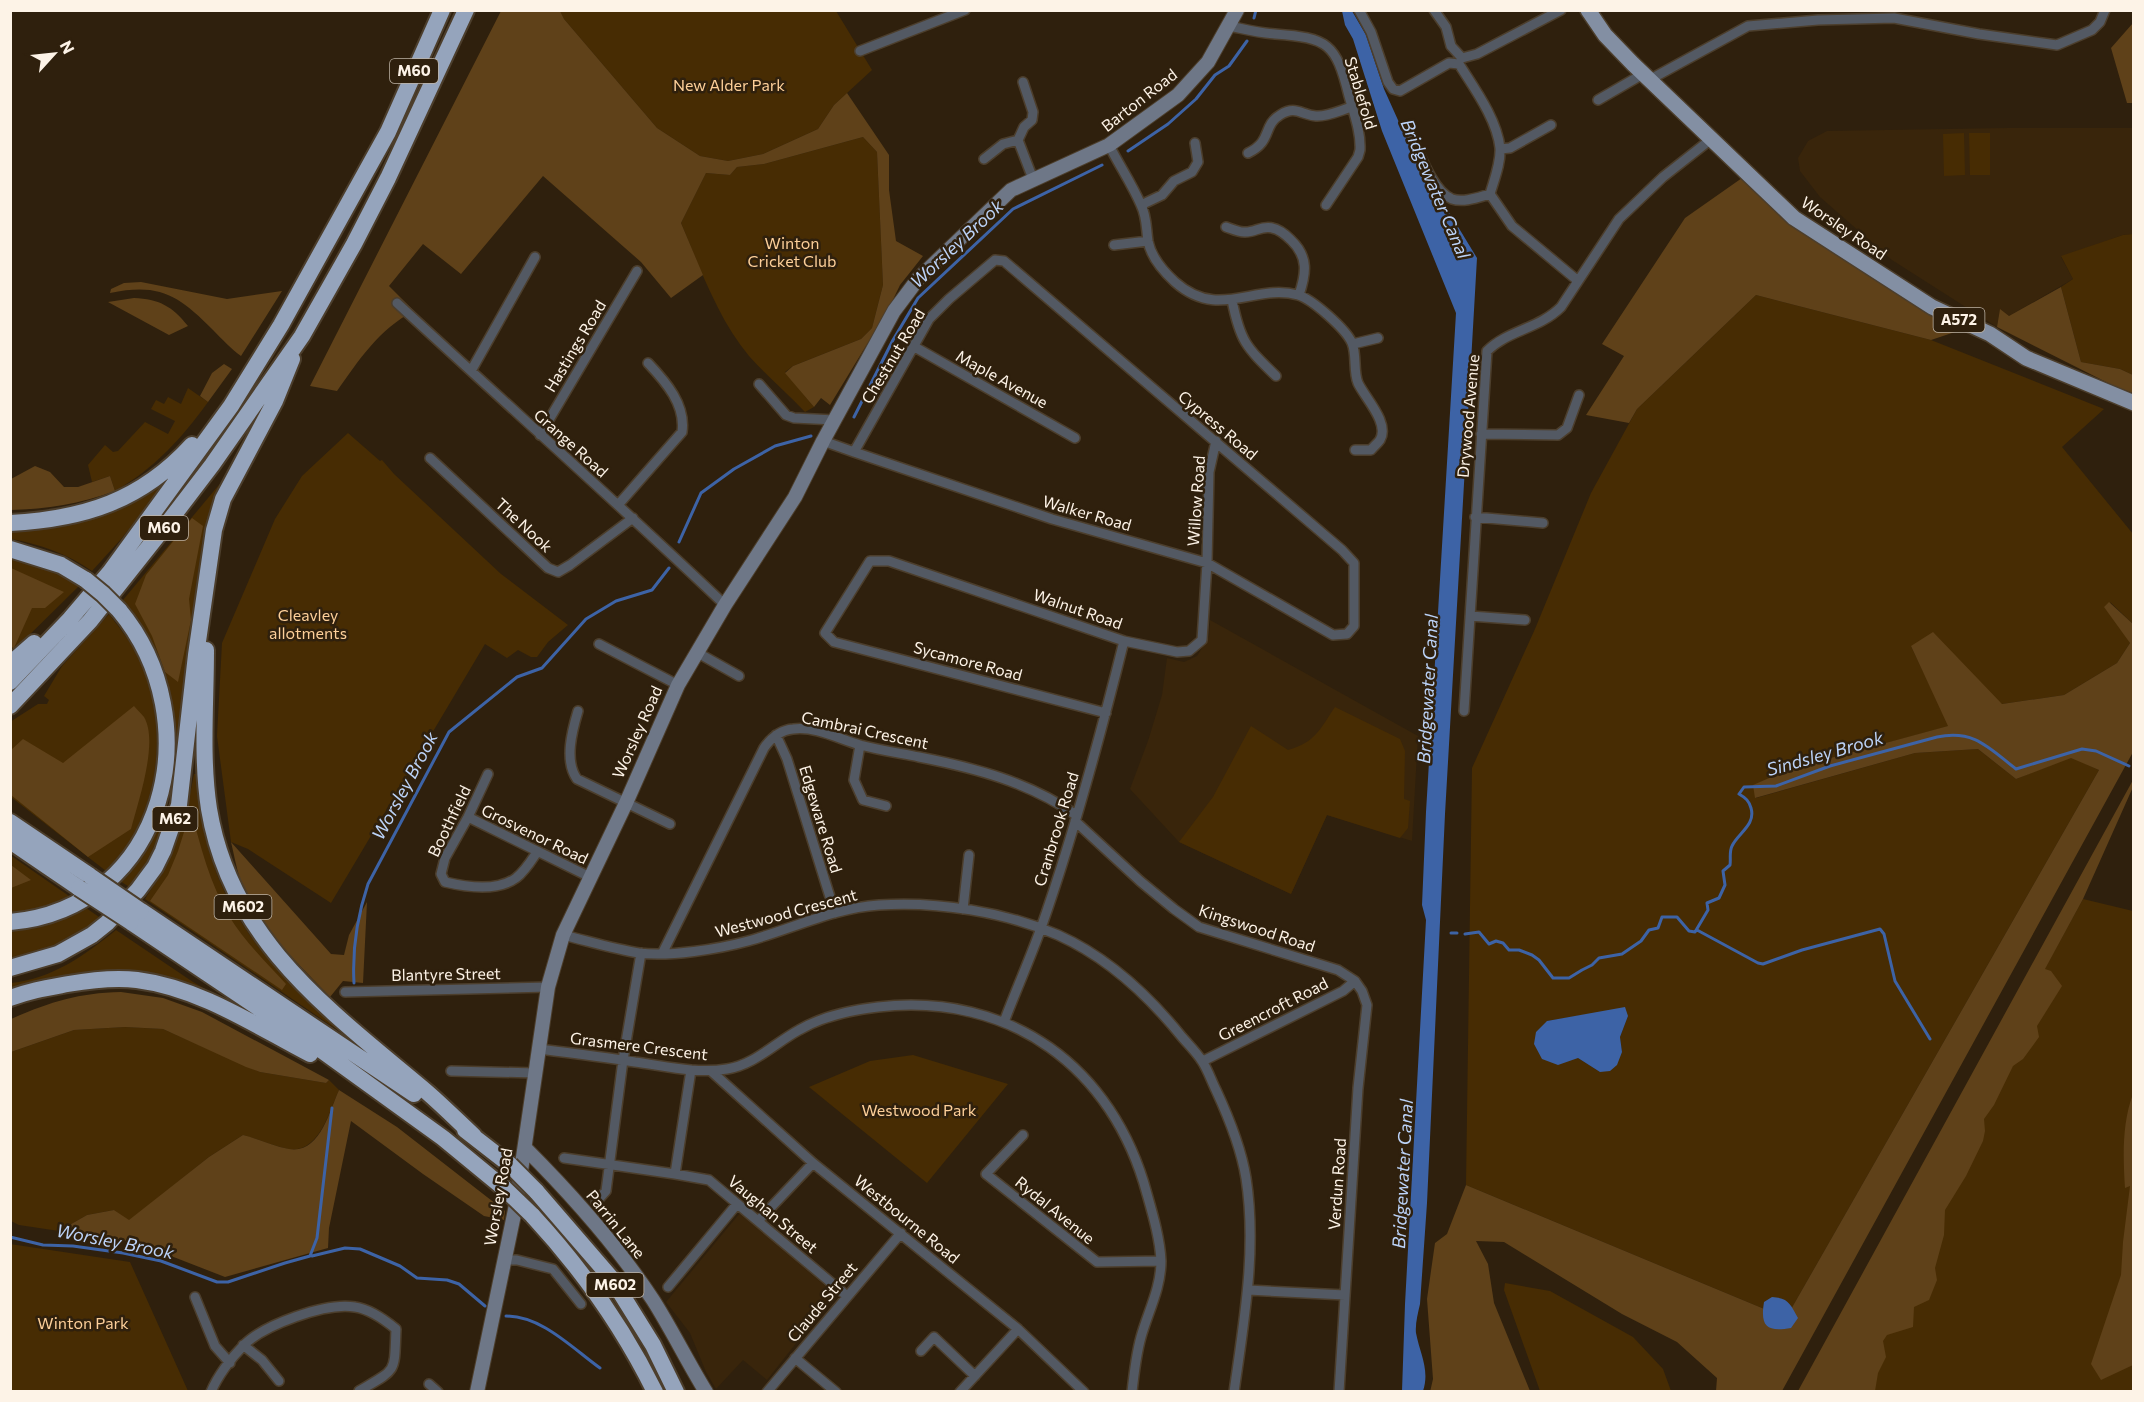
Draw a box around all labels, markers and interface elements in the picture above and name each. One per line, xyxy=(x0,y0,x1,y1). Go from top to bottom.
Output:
north arrow xyxy=(24,24,84,84)
text: N xyxy=(57,37,79,57)
street label: Stablefold xyxy=(1341,54,1381,131)
road number: M60 xyxy=(390,59,438,83)
street label: Barton Road xyxy=(1097,64,1180,135)
park label: New Alder Park xyxy=(673,75,785,94)
water label: Bridgewater Canal xyxy=(1397,115,1475,262)
street label: Worsley Road xyxy=(1798,192,1891,263)
water label: Worsley Brook xyxy=(905,194,1008,292)
park label: Winton Cricket Club xyxy=(747,233,837,270)
street label: Hastings Road xyxy=(540,296,609,395)
street label: Chestnut Road xyxy=(857,305,928,407)
road number: A572 xyxy=(1934,308,1984,332)
street label: Maple Avenue xyxy=(953,346,1051,412)
street label: Drywood Avenue xyxy=(1453,353,1482,478)
street label: Cypress Road xyxy=(1175,386,1262,463)
street label: Grange Road xyxy=(530,404,612,481)
street label: Willow Road xyxy=(1183,455,1208,547)
street label: Walker Road xyxy=(1041,491,1134,534)
street label: The Nook xyxy=(492,494,557,556)
road number: M60 xyxy=(140,516,188,540)
street label: Walnut Road xyxy=(1031,584,1125,633)
park label: Cleavley allotments xyxy=(269,605,347,642)
water label: Bridgewater Canal xyxy=(1412,613,1442,764)
street label: Sycamore Road xyxy=(912,637,1025,684)
street label: Worsley Road xyxy=(608,683,665,781)
street label: Cambrai Crescent xyxy=(800,707,931,752)
water label: Sindsley Brook xyxy=(1764,726,1887,780)
water label: Worsley Brook xyxy=(366,727,442,843)
street label: Edgeware Road xyxy=(796,763,847,875)
street label: Cranbrook Road xyxy=(1029,769,1082,888)
street label: Boothfield xyxy=(423,782,474,860)
street label: Grosvenor Road xyxy=(479,800,592,868)
road number: M62 xyxy=(152,807,198,831)
street label: Westwood Crescent xyxy=(713,884,859,941)
road number: M602 xyxy=(214,895,272,919)
street label: Kingswood Road xyxy=(1197,900,1318,955)
street label: Blantyre Street xyxy=(391,963,501,984)
street label: Greencroft Road xyxy=(1215,973,1331,1044)
street label: Grasmere Crescent xyxy=(569,1028,709,1063)
water label: Bridgewater Canal xyxy=(1387,1098,1417,1249)
park label: Westwood Park xyxy=(862,1100,977,1119)
street label: Verdun Road xyxy=(1324,1137,1349,1231)
street label: Worsley Road xyxy=(480,1146,515,1247)
street label: Westbourne Road xyxy=(851,1170,964,1267)
street label: Vaughan Street xyxy=(725,1171,822,1257)
street label: Rydal Avenue xyxy=(1012,1172,1099,1247)
street label: Parrin Lane xyxy=(583,1186,650,1262)
water label: Worsley Brook xyxy=(54,1219,177,1263)
street label: Claude Street xyxy=(783,1258,861,1345)
road number: M602 xyxy=(586,1273,644,1297)
park label: Winton Park xyxy=(37,1313,129,1332)

